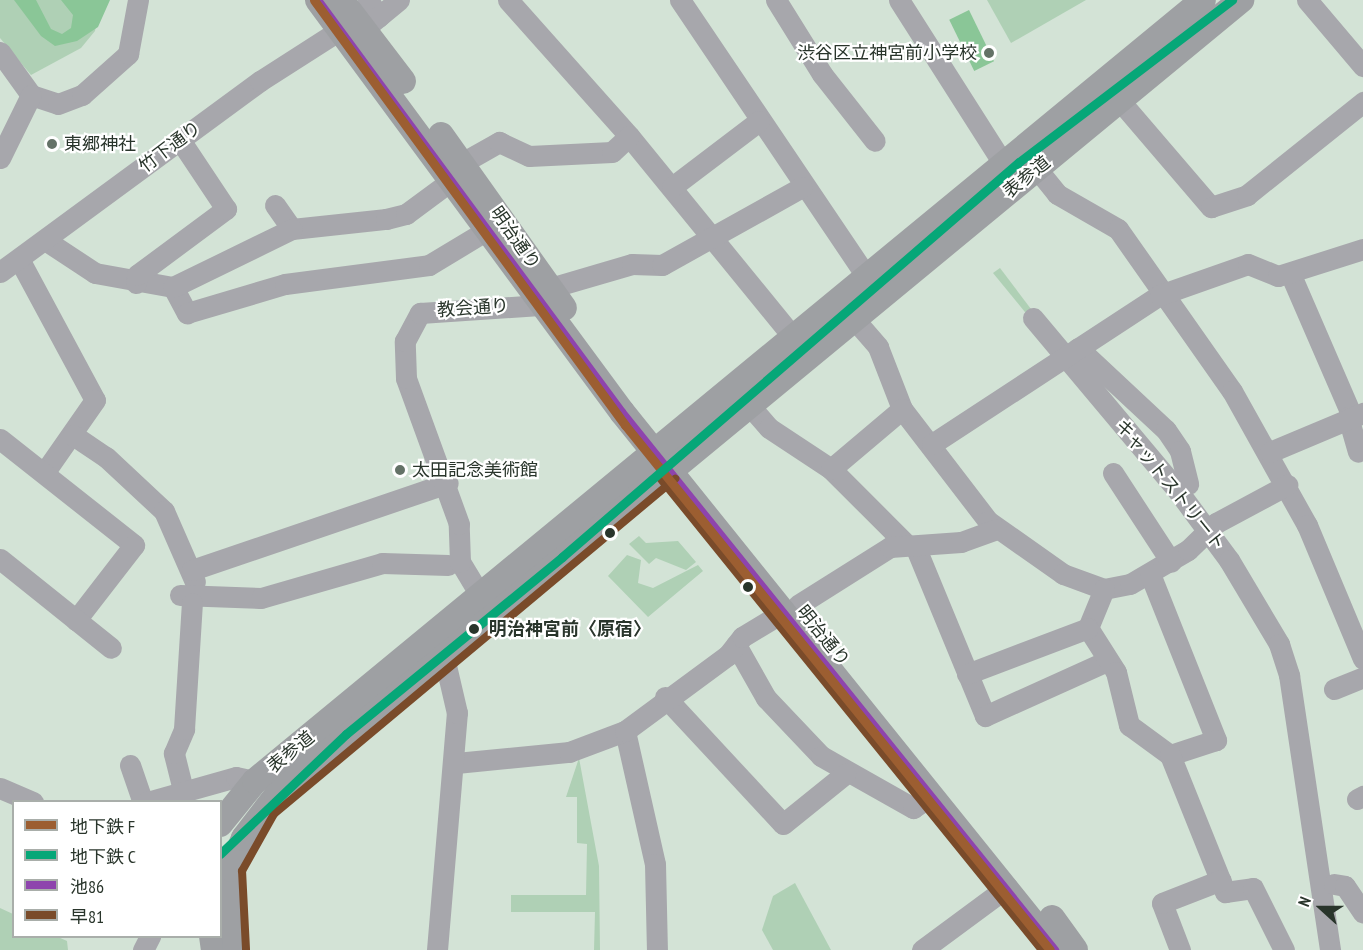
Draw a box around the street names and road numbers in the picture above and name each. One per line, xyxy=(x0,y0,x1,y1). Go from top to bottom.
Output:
street label: 竹下通り xyxy=(135,117,205,177)
street label: 表参道 xyxy=(999,152,1055,202)
street label: 明治通り xyxy=(486,202,544,274)
street label: 教会通り xyxy=(436,295,510,321)
street label: キャットストリート xyxy=(1111,415,1229,555)
street label: 明治通り xyxy=(792,601,854,671)
street label: 表参道 xyxy=(263,727,319,777)

